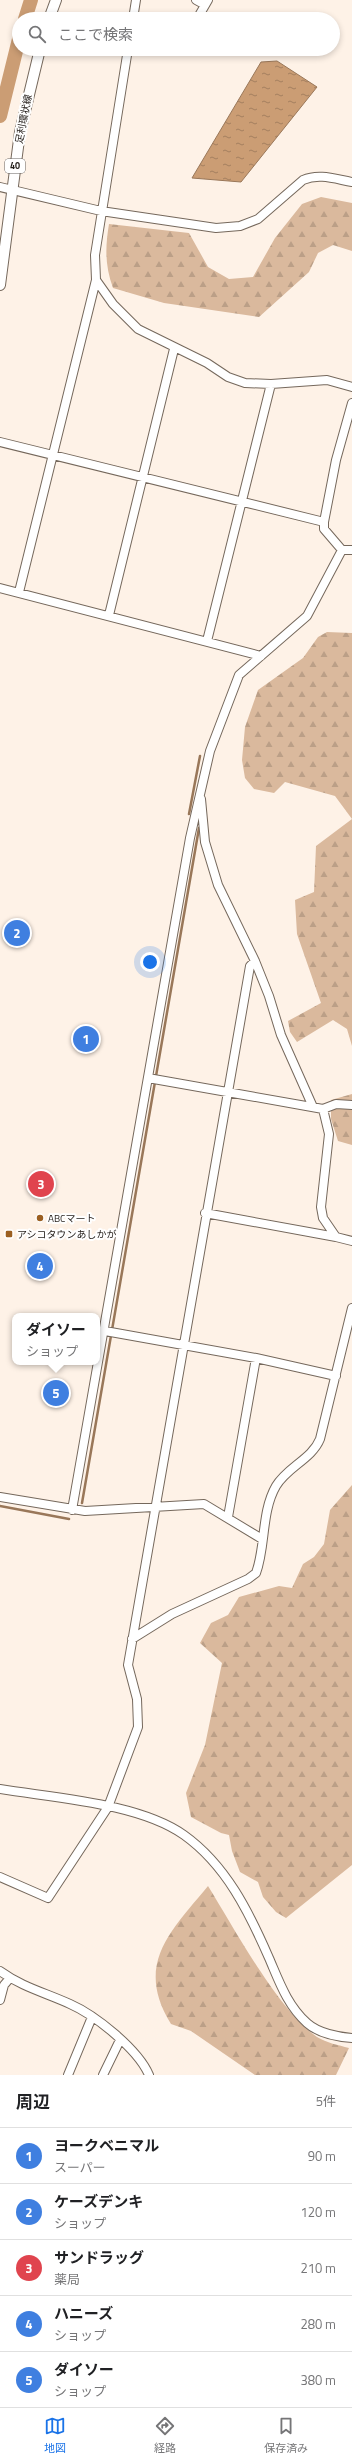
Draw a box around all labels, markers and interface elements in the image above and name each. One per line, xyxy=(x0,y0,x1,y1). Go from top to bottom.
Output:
search box xyxy=(12,12,340,56)
icon: search xyxy=(26,23,48,45)
text: ここで検索 xyxy=(58,23,133,46)
street label: 足利環状線 xyxy=(11,93,36,145)
road number: 40 xyxy=(5,159,25,173)
pin: 2 xyxy=(4,918,30,948)
your location xyxy=(140,952,160,972)
pin: 1 xyxy=(73,1024,99,1054)
pin: 3 xyxy=(28,1169,54,1199)
place label: ABCマート xyxy=(48,1211,96,1226)
marker: ABCマート xyxy=(35,1213,45,1223)
place label: アシコタウンあしかが xyxy=(17,1227,117,1242)
marker: アシコタウンあしかが xyxy=(4,1229,14,1239)
pin: 4 xyxy=(27,1251,53,1281)
popup xyxy=(12,1313,100,1365)
text: ダイソー xyxy=(26,1318,86,1341)
text: ショップ xyxy=(26,1341,78,1361)
pin: 5 xyxy=(43,1378,69,1408)
text: 周辺 xyxy=(16,2089,50,2115)
text: 5件 xyxy=(316,2091,336,2111)
text: ヨークベニマル xyxy=(54,2134,159,2157)
text: 1 xyxy=(25,2146,33,2166)
text: 90 m xyxy=(308,2146,336,2166)
text: スーパー xyxy=(54,2157,106,2177)
text: ケーズデンキ xyxy=(54,2190,143,2213)
text: 2 xyxy=(25,2202,33,2222)
text: 120 m xyxy=(300,2202,336,2222)
text: ショップ xyxy=(54,2213,106,2233)
text: サンドラッグ xyxy=(54,2246,144,2269)
text: 3 xyxy=(25,2258,33,2278)
text: 210 m xyxy=(300,2258,336,2278)
text: 薬局 xyxy=(54,2269,80,2289)
text: ハニーズ xyxy=(54,2302,113,2325)
text: 4 xyxy=(25,2314,33,2334)
text: 280 m xyxy=(300,2314,336,2334)
text: ショップ xyxy=(54,2325,106,2345)
text: ダイソー xyxy=(54,2358,114,2381)
text: 5 xyxy=(25,2370,33,2390)
text: 380 m xyxy=(300,2370,336,2390)
text: ショップ xyxy=(54,2381,106,2401)
tab: 地図 xyxy=(44,2415,66,2456)
tab: 経路 xyxy=(154,2415,176,2456)
tab: 保存済み xyxy=(264,2415,308,2456)

